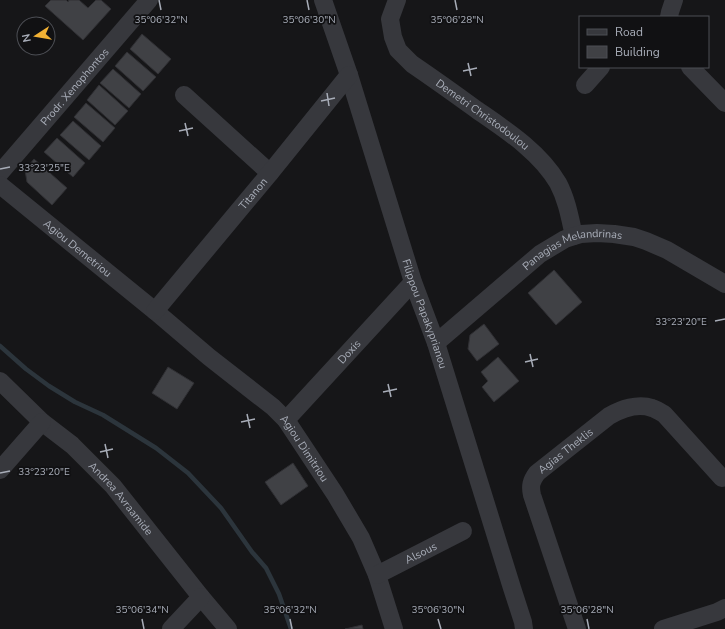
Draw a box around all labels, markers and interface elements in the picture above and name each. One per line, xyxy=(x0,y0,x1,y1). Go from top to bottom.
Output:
text: 35°06'32"N xyxy=(134,13,188,27)
text: 35°06'30"N xyxy=(282,13,336,27)
text: 35°06'28"N xyxy=(430,13,484,27)
north arrow xyxy=(16,16,56,56)
legend xyxy=(579,16,709,68)
text: Road xyxy=(615,24,643,40)
text: N xyxy=(19,32,35,44)
text: Building xyxy=(615,44,660,60)
street label: Prodr. Xenophontos xyxy=(37,45,112,129)
street label: Demetri Christodoulou xyxy=(433,75,533,153)
text: 33°23'25"E xyxy=(18,161,70,175)
street label: Titanon xyxy=(235,174,271,213)
street label: Agiou Demetriou xyxy=(40,216,115,280)
street label: Panagias Melandrinas xyxy=(519,225,623,273)
street label: Filippou Papakyprianou xyxy=(399,257,451,371)
text: 33°23'20"E xyxy=(655,315,707,329)
street label: Doxis xyxy=(334,336,364,367)
street label: Agiou Dimitriou xyxy=(277,411,332,485)
street label: Agias Theklis xyxy=(535,424,596,477)
street label: Andrea Avraamide xyxy=(85,458,157,538)
text: 33°23'20"E xyxy=(18,465,70,479)
street label: Alsous xyxy=(402,538,439,567)
text: 35°06'34"N xyxy=(115,603,169,617)
text: 35°06'32"N xyxy=(263,603,317,617)
text: 35°06'30"N xyxy=(411,603,465,617)
text: 35°06'28"N xyxy=(560,603,614,617)

